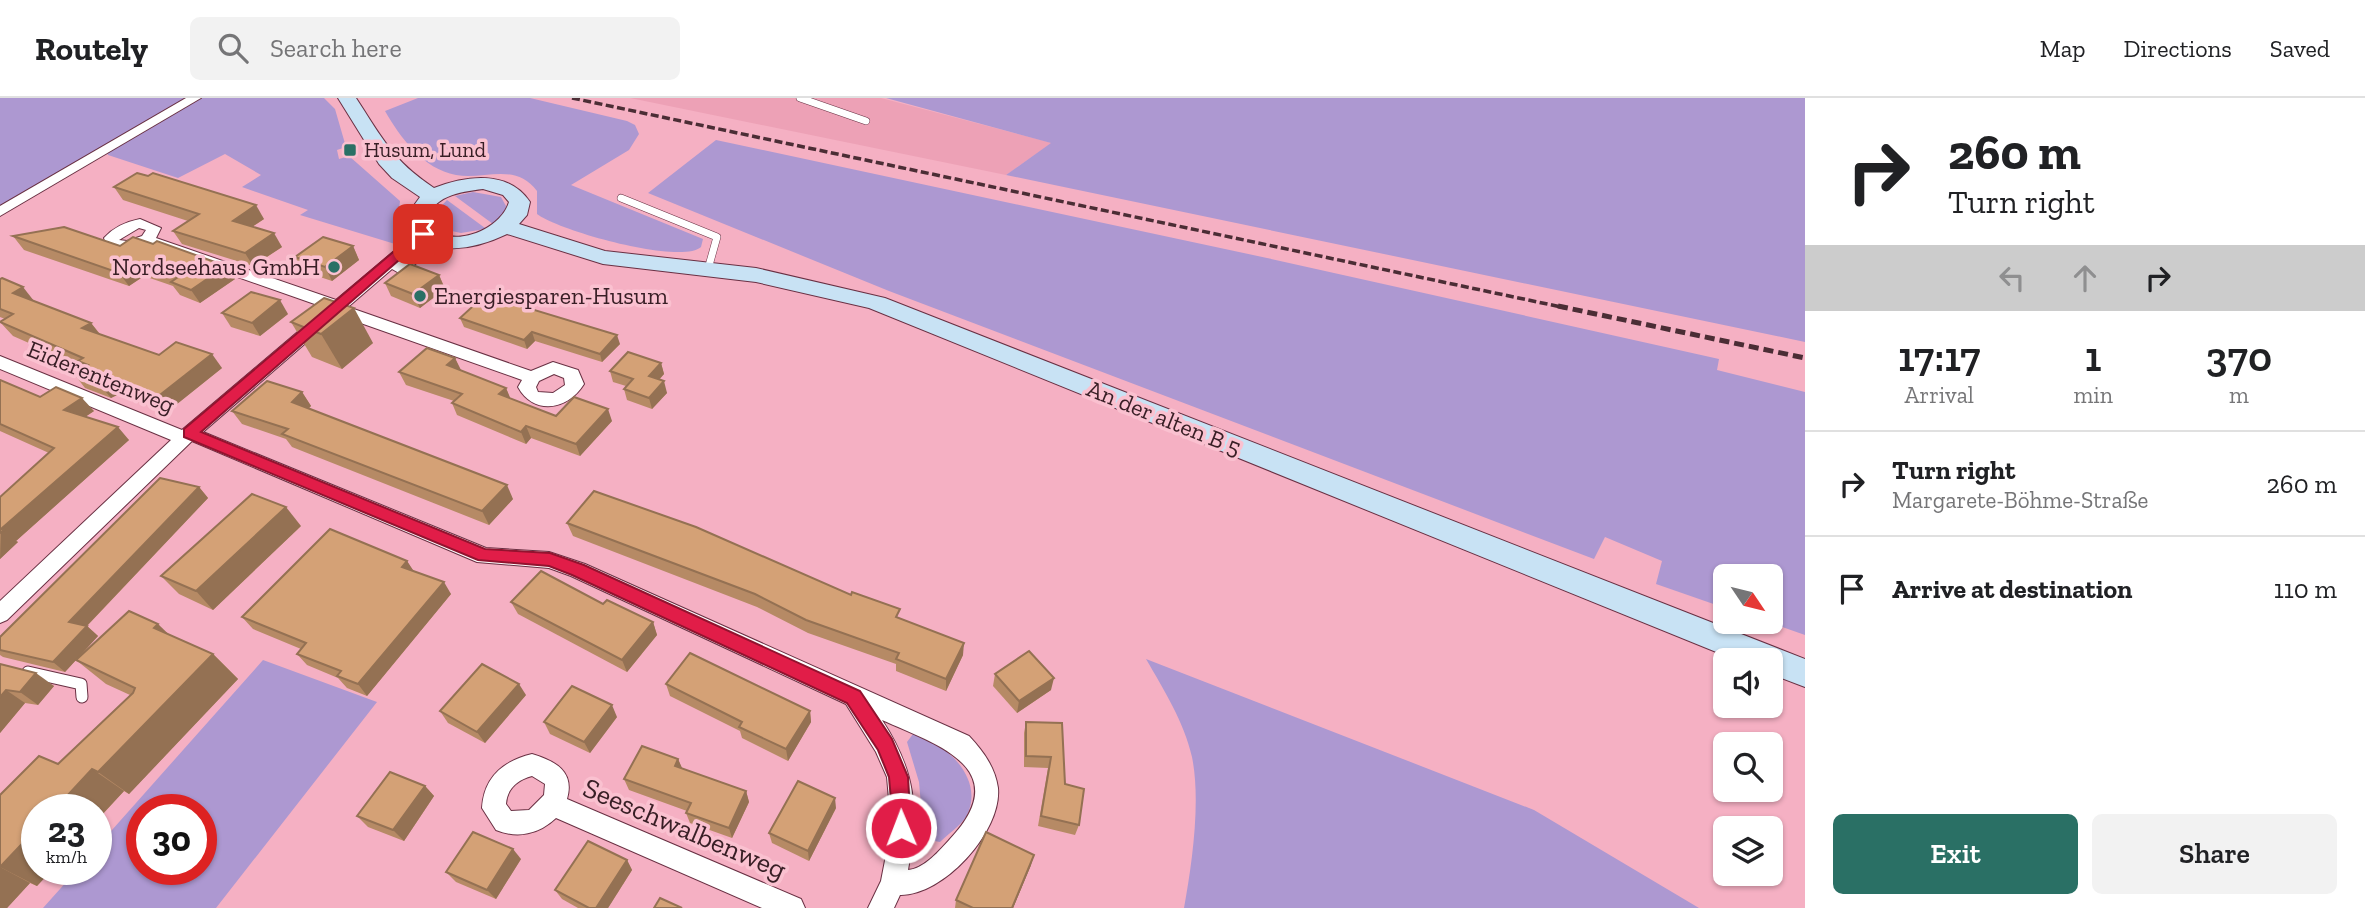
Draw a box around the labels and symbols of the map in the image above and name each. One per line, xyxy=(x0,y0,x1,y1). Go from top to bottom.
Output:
place label: Husum, Lund xyxy=(364,137,486,162)
marker: Husum, Lund xyxy=(342,142,358,158)
pin xyxy=(393,204,453,264)
place label: Nordseehaus GmbH xyxy=(112,252,320,281)
marker: Nordseehaus GmbH xyxy=(326,259,342,275)
place label: Energiesparen-Husum xyxy=(434,281,668,310)
marker: Energiesparen-Husum xyxy=(412,288,428,304)
street label: Eiderentenweg xyxy=(23,334,179,419)
street label: An der alten B 5 xyxy=(1083,373,1246,462)
north arrow xyxy=(1713,564,1783,634)
street label: Seeschwalbenweg xyxy=(578,771,791,886)
position arrow xyxy=(864,791,938,865)
speed limit sign: 30 xyxy=(126,794,217,885)

